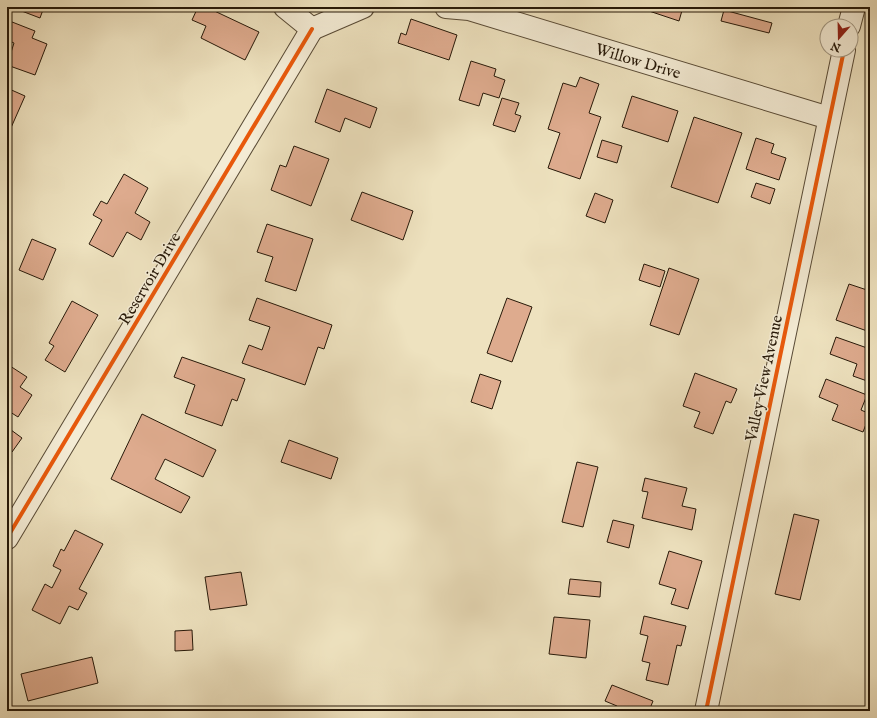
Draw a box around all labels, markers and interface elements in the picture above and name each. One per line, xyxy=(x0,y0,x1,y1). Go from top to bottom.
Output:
north arrow xyxy=(819,18,859,58)
text: N xyxy=(829,38,844,55)
street label: Willow Drive xyxy=(593,40,683,85)
street label: Reservoir Drive xyxy=(115,229,186,329)
street label: Valley View Avenue xyxy=(742,313,788,444)

